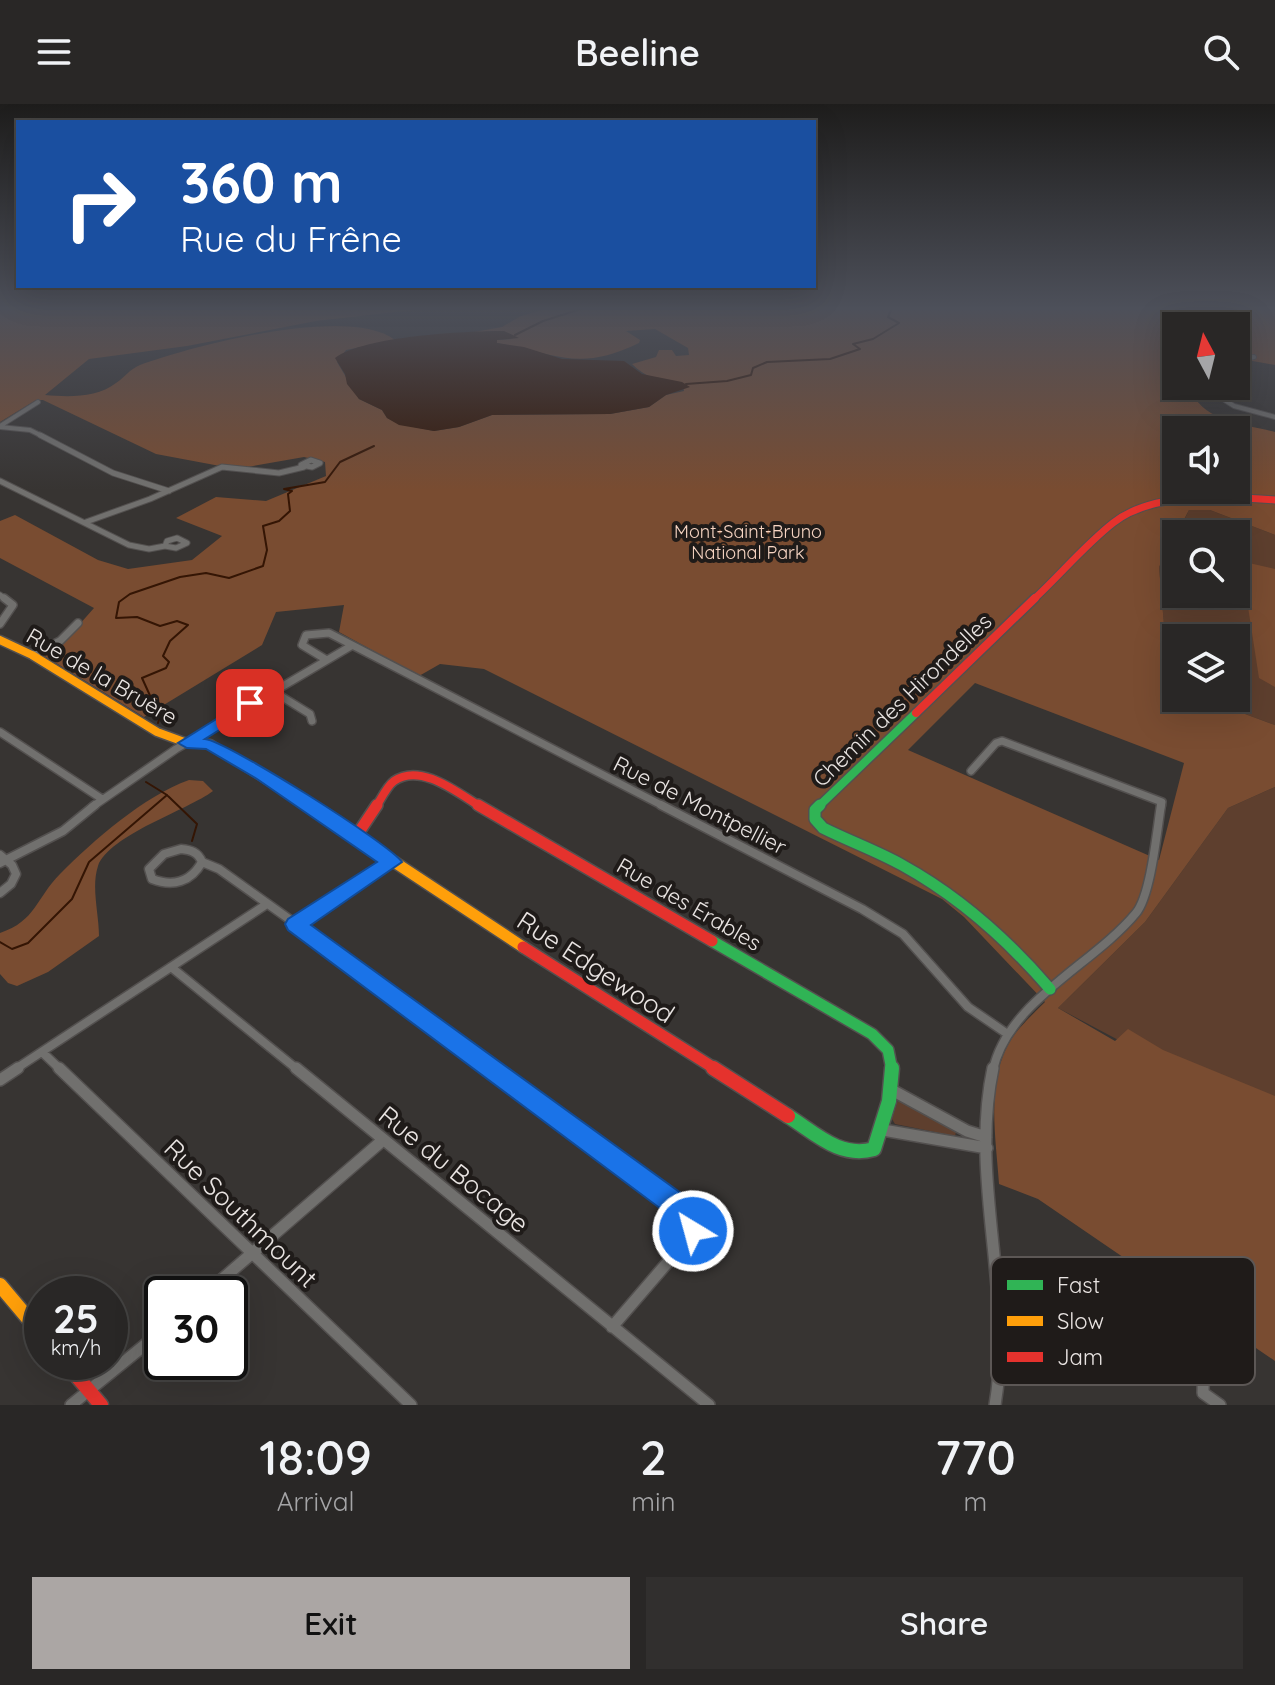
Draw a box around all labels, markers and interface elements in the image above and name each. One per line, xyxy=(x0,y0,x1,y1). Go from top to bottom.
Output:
icon: menu xyxy=(32,30,76,74)
text: Beeline xyxy=(575,30,700,75)
icon: search xyxy=(1199,30,1243,74)
text: 360 m xyxy=(180,147,343,217)
icon: right xyxy=(48,152,152,256)
text: Rue du Frêne xyxy=(180,216,402,261)
north arrow xyxy=(1162,312,1250,400)
map controls xyxy=(1162,312,1250,712)
button: sound xyxy=(1162,416,1250,504)
park label: Mont-Saint-Bruno National Park xyxy=(674,520,822,564)
button: search xyxy=(1162,520,1250,608)
street label: Chemin des Hirondelles xyxy=(807,607,997,793)
street label: Rue de la Bruère xyxy=(21,621,183,731)
button: layers xyxy=(1162,624,1250,712)
pin xyxy=(216,669,284,737)
icon: arrive xyxy=(228,681,272,725)
street label: Rue de Montpellier xyxy=(609,749,792,861)
street label: Rue des Érables xyxy=(612,851,766,957)
street label: Rue Edgewood xyxy=(511,904,681,1030)
street label: Rue du Bocage xyxy=(372,1098,536,1240)
street label: Rue Southmount xyxy=(157,1131,325,1295)
position arrow xyxy=(651,1189,735,1273)
legend xyxy=(991,1257,1255,1385)
text: Fast xyxy=(1057,1271,1100,1299)
speed limit sign: 30 xyxy=(144,1276,248,1380)
text: 25 xyxy=(53,1293,99,1343)
text: Slow xyxy=(1057,1307,1104,1335)
text: km/h xyxy=(51,1335,101,1360)
text: Jam xyxy=(1057,1343,1103,1371)
text: 18:09 xyxy=(259,1427,372,1487)
text: 2 xyxy=(640,1427,667,1487)
text: 770 xyxy=(935,1427,1016,1487)
text: Arrival xyxy=(277,1485,355,1518)
text: min xyxy=(631,1485,676,1518)
text: m xyxy=(963,1485,987,1518)
button: Exit xyxy=(32,1577,630,1669)
button: Share xyxy=(646,1577,1243,1669)

